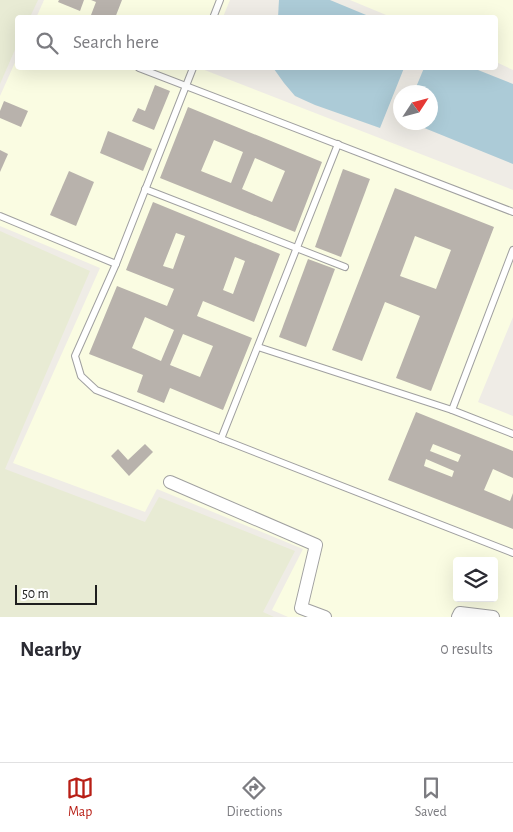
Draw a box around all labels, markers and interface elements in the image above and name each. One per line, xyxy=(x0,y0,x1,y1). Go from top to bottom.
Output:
search box xyxy=(15,15,498,70)
icon: search xyxy=(33,29,61,57)
text: Search here xyxy=(73,33,159,52)
north arrow xyxy=(393,85,438,130)
map controls xyxy=(453,557,498,602)
button: layers xyxy=(453,557,498,602)
scale bar xyxy=(15,582,98,605)
text: 50 m xyxy=(22,587,49,601)
text: Nearby xyxy=(20,639,81,660)
text: 0 results xyxy=(440,641,493,657)
tab: Map xyxy=(66,774,94,821)
tab: Directions xyxy=(227,774,282,821)
tab: Saved xyxy=(415,774,447,821)

